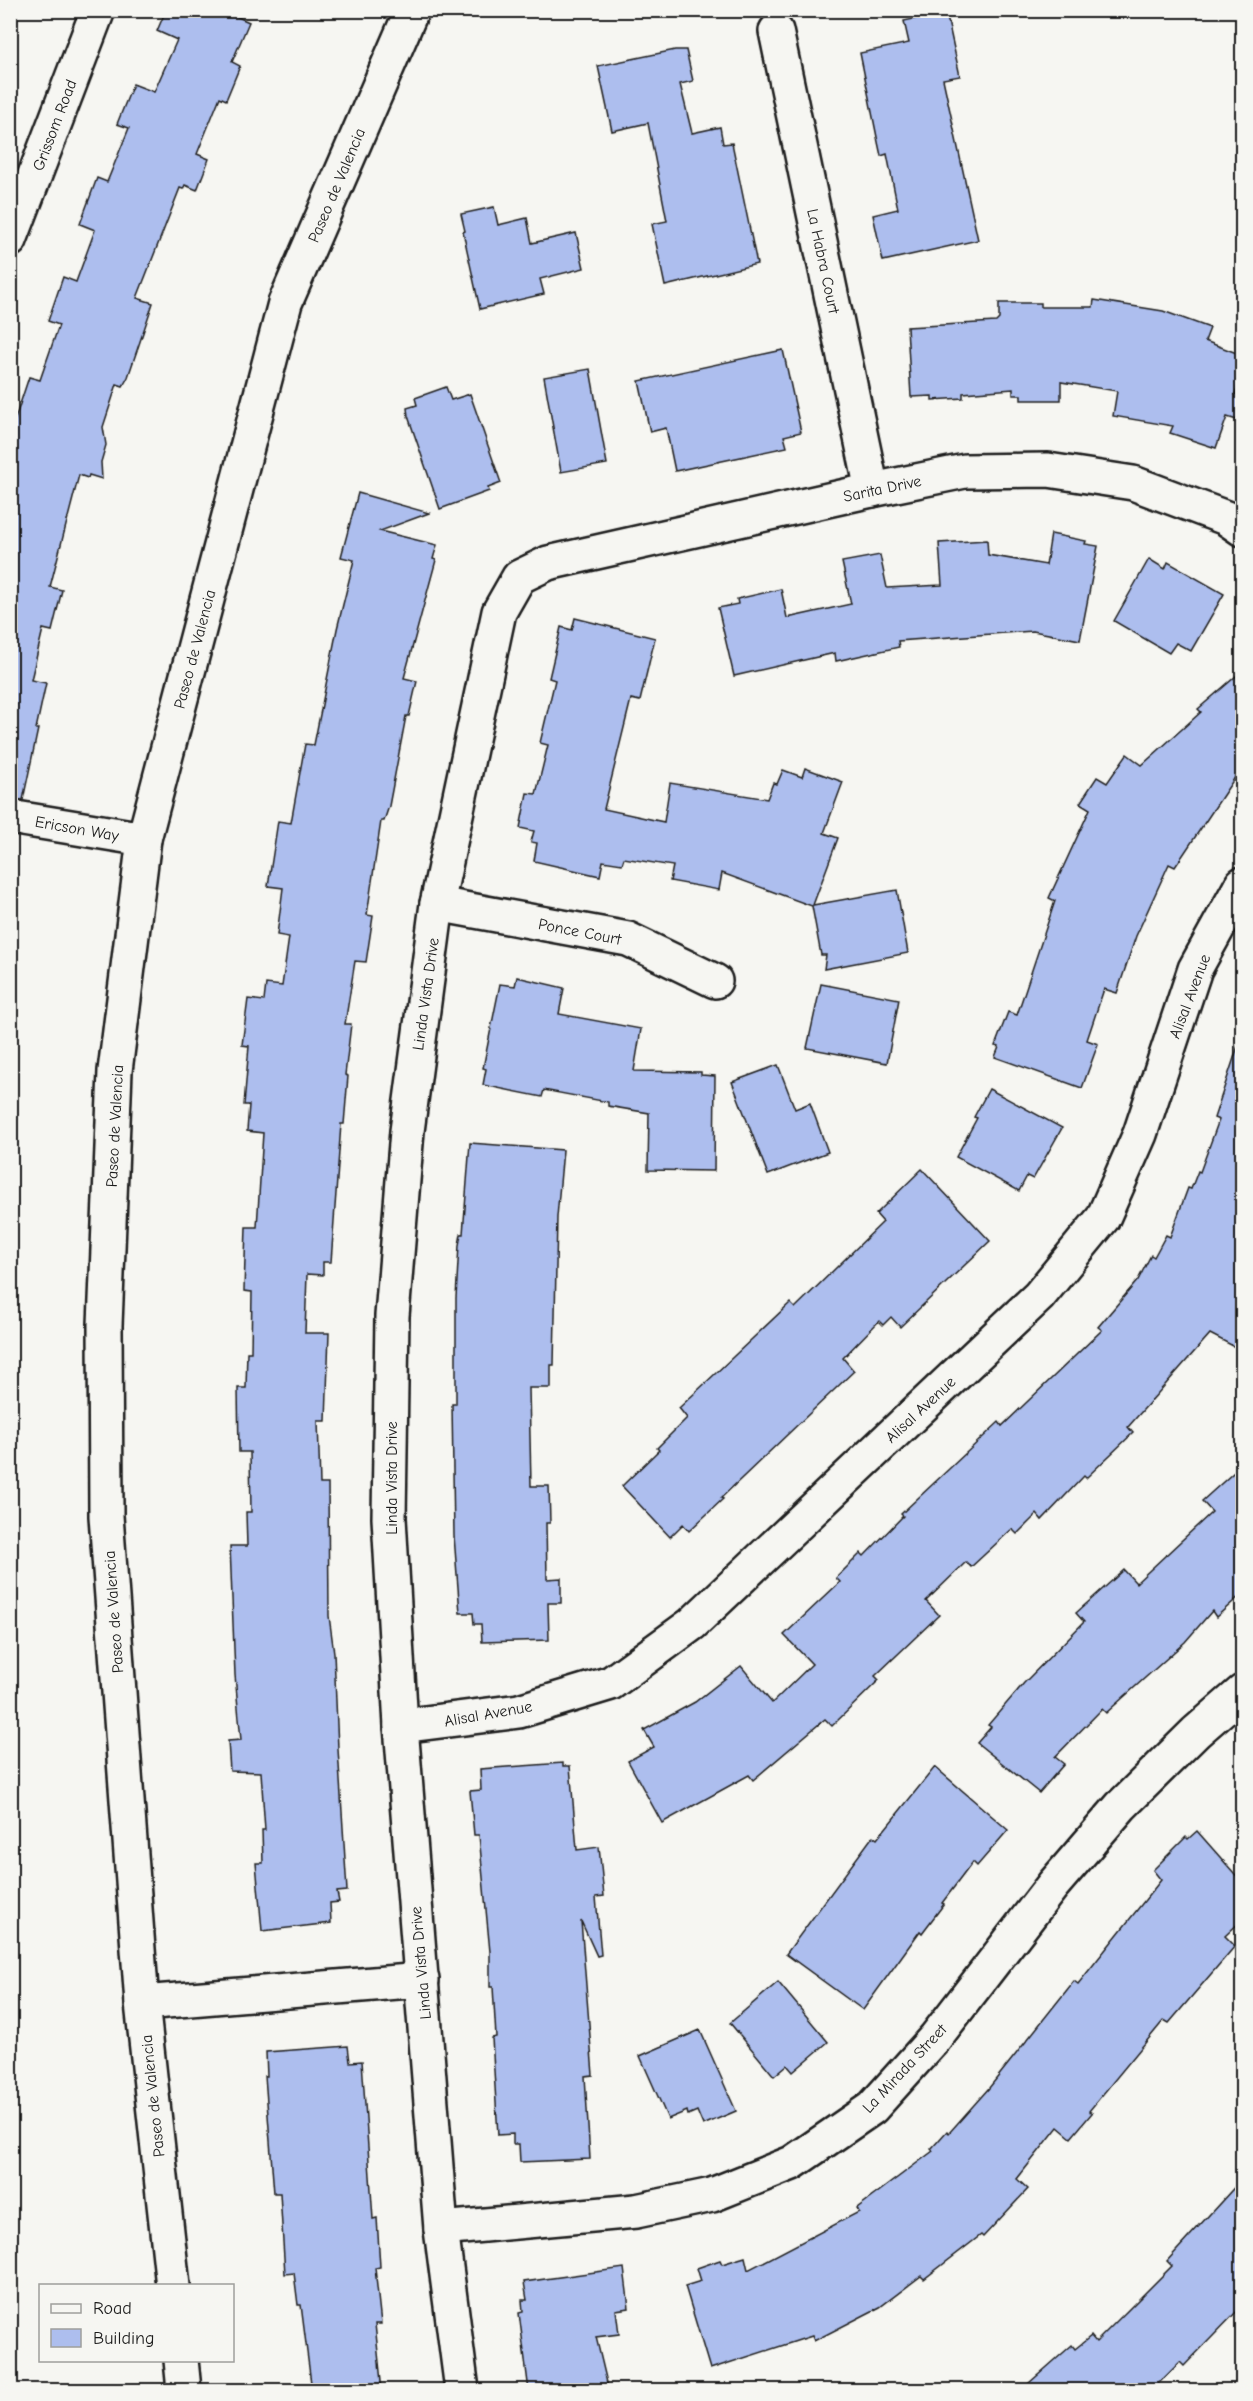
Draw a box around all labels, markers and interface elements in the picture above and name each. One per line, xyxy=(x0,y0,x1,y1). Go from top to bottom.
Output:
street label: Grissom Road xyxy=(29,77,81,174)
street label: Paseo de Valencia xyxy=(305,125,369,245)
street label: La Habra Court xyxy=(803,207,843,316)
street label: Sarita Drive xyxy=(842,472,923,506)
street label: Paseo de Valencia xyxy=(170,588,220,711)
street label: Ericson Way xyxy=(34,813,121,845)
street label: Ponce Court xyxy=(537,915,623,949)
street label: Linda Vista Drive xyxy=(409,937,443,1052)
street label: Alisal Avenue xyxy=(1166,952,1214,1041)
street label: Paseo de Valencia xyxy=(103,1064,127,1188)
street label: Alisal Avenue xyxy=(882,1373,959,1447)
street label: Linda Vista Drive xyxy=(383,1421,401,1535)
street label: Paseo de Valencia xyxy=(101,1550,127,1674)
street label: Alisal Avenue xyxy=(443,1697,533,1731)
street label: Linda Vista Drive xyxy=(407,1906,435,2020)
street label: La Mirada Street xyxy=(859,2020,951,2117)
street label: Paseo de Valencia xyxy=(138,2034,168,2158)
legend xyxy=(39,2284,234,2362)
text: Road xyxy=(93,2298,132,2319)
text: Building xyxy=(93,2328,155,2349)

